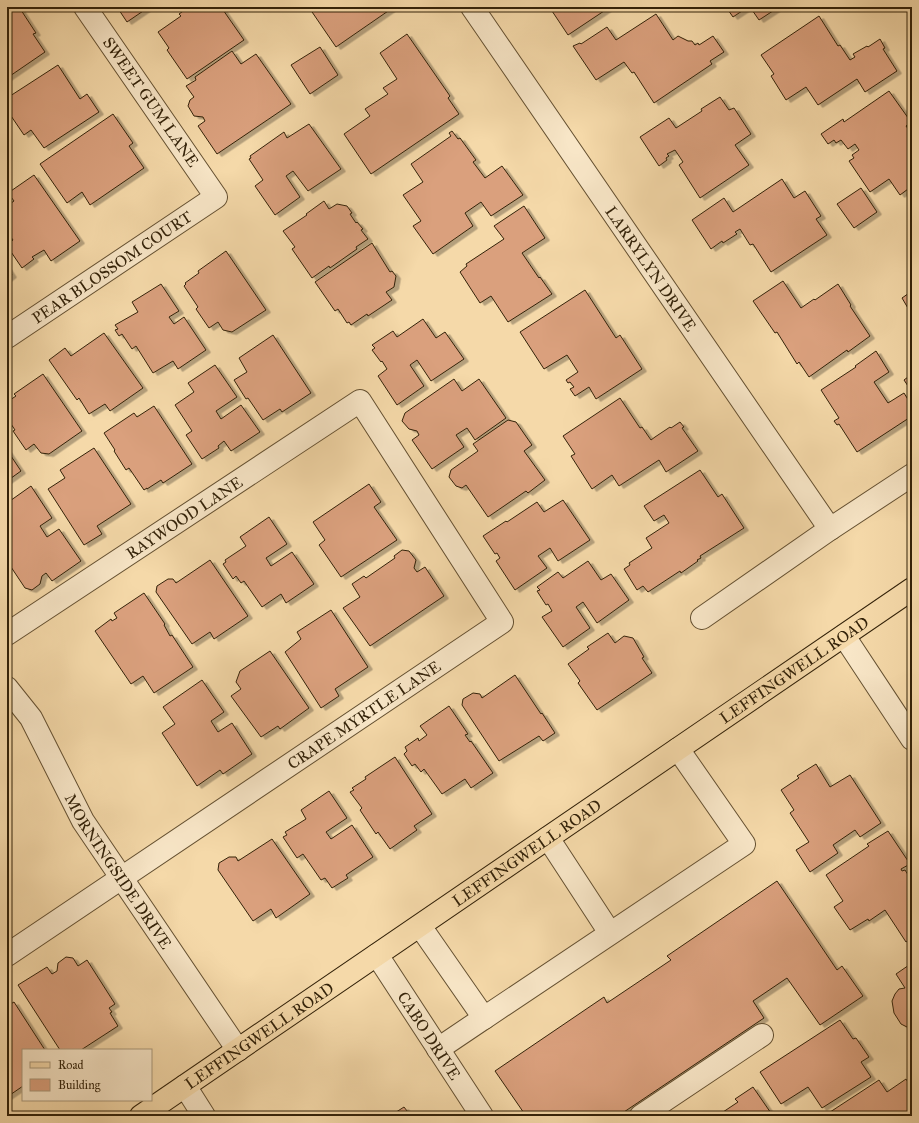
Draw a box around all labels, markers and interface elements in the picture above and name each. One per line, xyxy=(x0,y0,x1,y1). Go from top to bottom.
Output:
street label: SWEET GUM LANE xyxy=(99,33,203,171)
street label: LARRYLYN DRIVE xyxy=(602,202,701,335)
street label: PEAR BLOSSOM COURT xyxy=(28,206,195,327)
street label: RAYWOOD LANE xyxy=(122,472,246,562)
street label: LEFFINGWELL ROAD xyxy=(716,612,872,727)
street label: CRAPE MYRTLE LANE xyxy=(284,657,444,773)
street label: MORNINGSIDE DRIVE xyxy=(61,790,176,952)
street label: LEFFINGWELL ROAD xyxy=(448,795,605,910)
street label: LEFFINGWELL ROAD xyxy=(181,978,337,1093)
street label: CABO DRIVE xyxy=(394,988,465,1083)
legend xyxy=(22,1049,152,1101)
text: Road xyxy=(58,1058,84,1072)
text: Building xyxy=(58,1078,101,1093)

